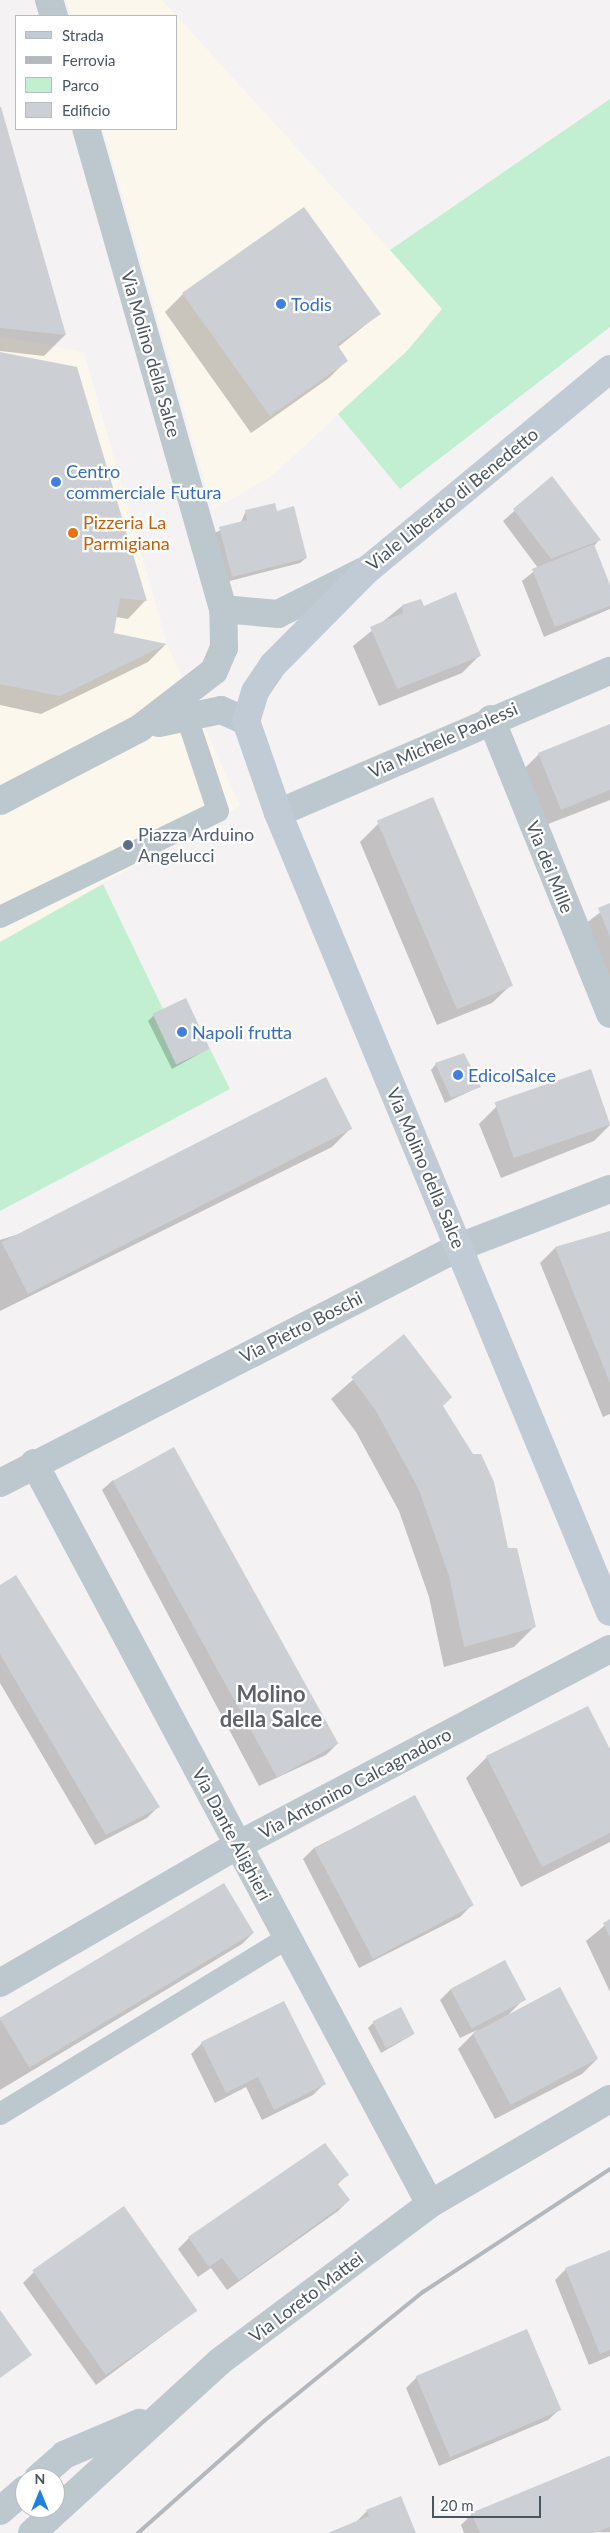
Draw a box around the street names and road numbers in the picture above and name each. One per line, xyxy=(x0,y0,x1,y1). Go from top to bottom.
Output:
street label: Via Molino della Salce xyxy=(117,268,185,440)
street label: Viale Liberato di Benedetto xyxy=(362,423,542,575)
street label: Via Michele Paolessi xyxy=(365,697,521,783)
street label: Via dei Mille xyxy=(522,818,578,916)
street label: Via Molino della Salce xyxy=(382,1084,470,1252)
street label: Via Pietro Boschi xyxy=(236,1287,366,1367)
street label: Via Antonino Calcagnadoro xyxy=(255,1723,455,1843)
street label: Via Dante Alighieri xyxy=(188,1764,276,1904)
street label: Via Loreto Mattei xyxy=(245,2247,367,2347)

